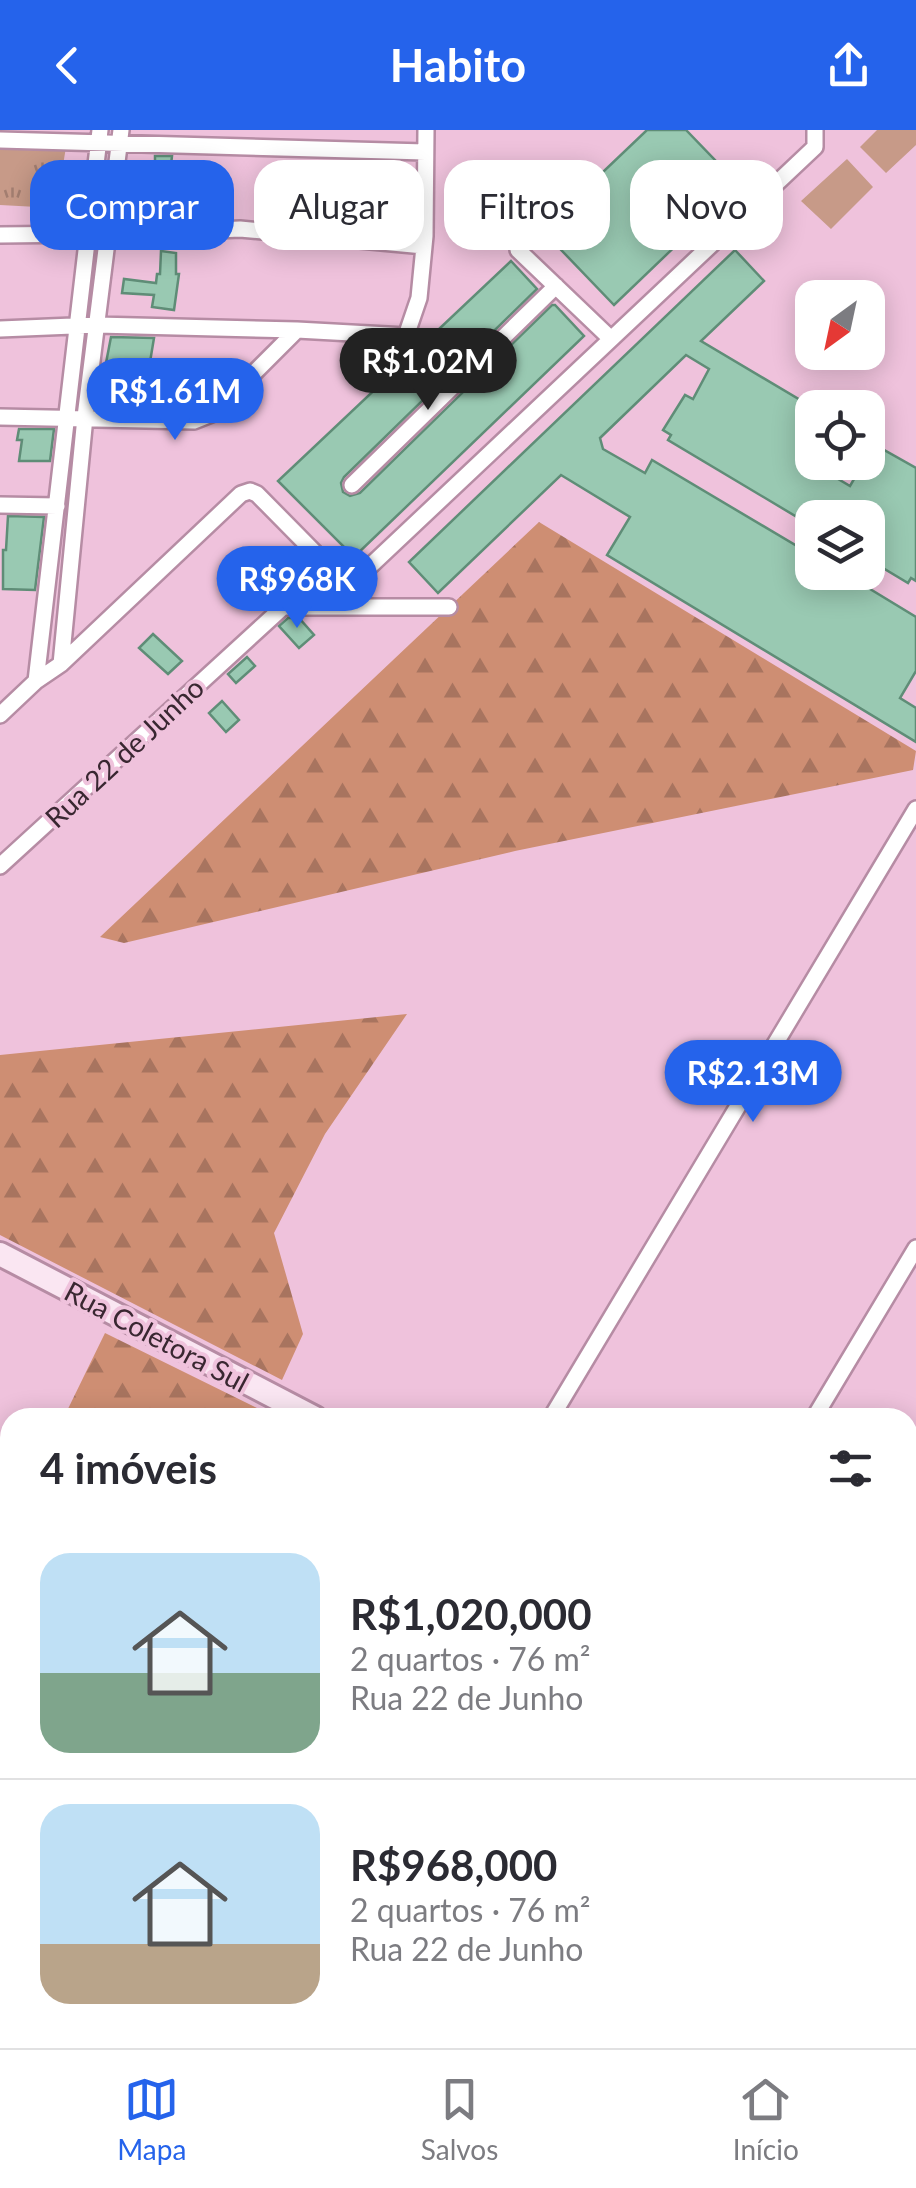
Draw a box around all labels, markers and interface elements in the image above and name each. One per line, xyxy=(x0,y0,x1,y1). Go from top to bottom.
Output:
icon: back xyxy=(40,38,95,93)
text: Habito xyxy=(390,38,526,92)
icon: share xyxy=(821,38,876,93)
chip: Comprar xyxy=(30,160,234,250)
chip: Alugar xyxy=(254,160,424,250)
chip: Filtros xyxy=(444,160,610,250)
chip: Novo xyxy=(630,160,783,250)
north arrow xyxy=(795,280,885,370)
map controls xyxy=(795,280,885,590)
pin: R$1.02M xyxy=(336,328,520,413)
text: R$1.02M xyxy=(362,341,494,380)
pin: R$1.61M xyxy=(83,358,267,443)
text: R$1.61M xyxy=(109,371,241,410)
button: locate xyxy=(795,390,885,480)
button: layers xyxy=(795,500,885,590)
pin: R$968K xyxy=(216,546,378,631)
text: R$968K xyxy=(239,559,355,598)
street label: Rua 22 de Junho xyxy=(38,670,210,834)
pin: R$2.13M xyxy=(661,1040,845,1125)
text: R$2.13M xyxy=(687,1053,819,1092)
street label: Rua Coletora Sul xyxy=(59,1273,255,1399)
icon: filters xyxy=(823,1441,878,1496)
text: 4 imóveis xyxy=(40,1443,217,1493)
text: R$1,020,000 xyxy=(350,1589,592,1639)
icon: home xyxy=(120,1593,240,1713)
text: 2 quartos · 76 m² xyxy=(350,1639,590,1678)
text: Rua 22 de Junho xyxy=(350,1678,584,1717)
text: R$968,000 xyxy=(350,1840,557,1890)
icon: home xyxy=(120,1844,240,1964)
text: 2 quartos · 76 m² xyxy=(350,1890,590,1929)
text: Rua 22 de Junho xyxy=(350,1929,584,1968)
tab: Mapa xyxy=(117,2072,186,2166)
tab: Salvos xyxy=(421,2072,498,2166)
tab: Início xyxy=(733,2072,799,2166)

